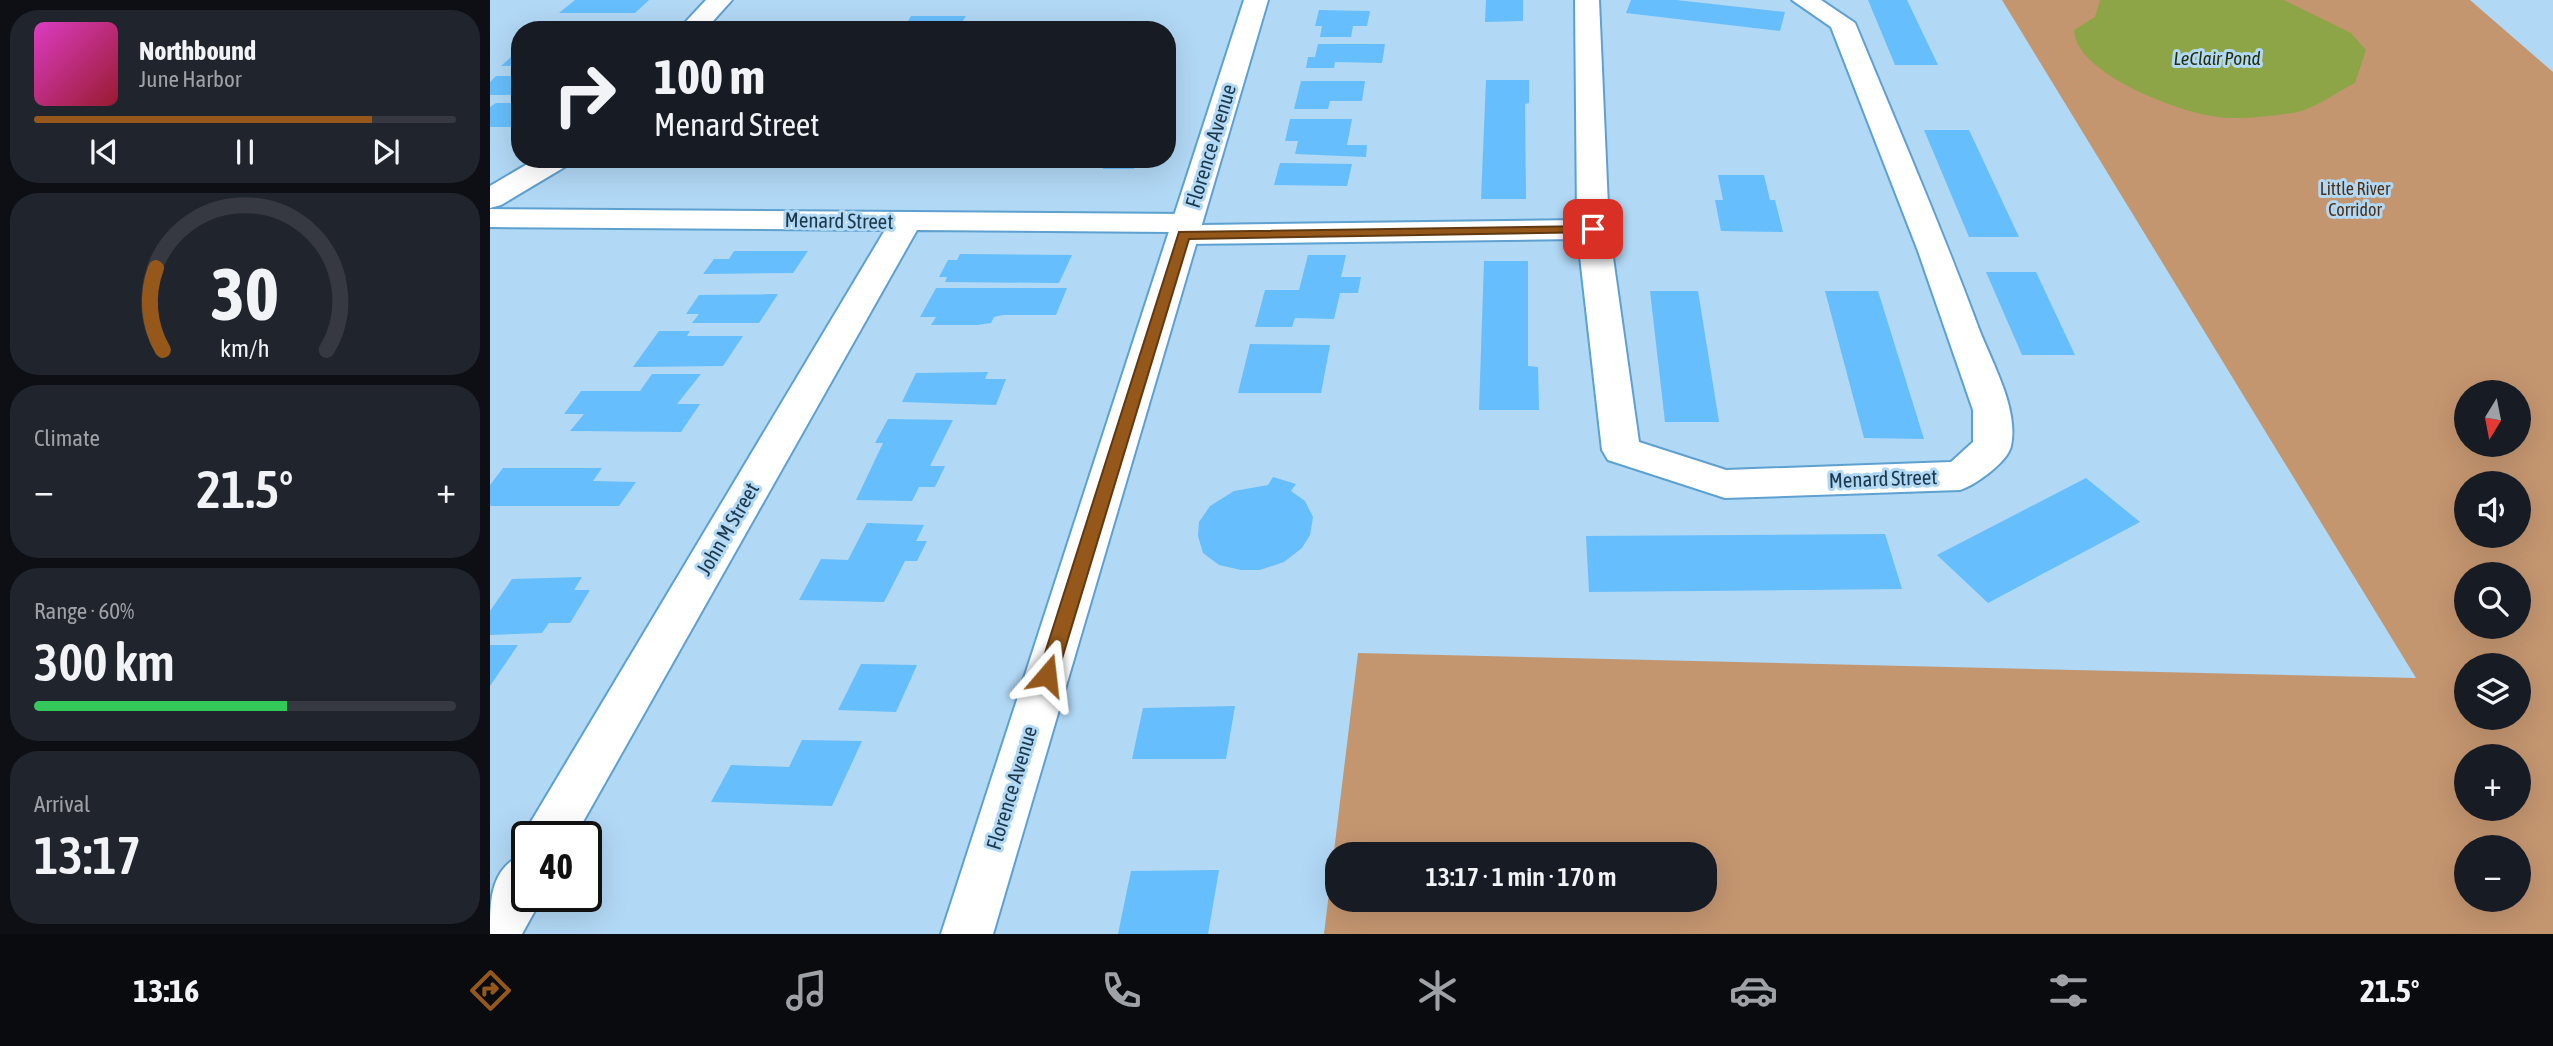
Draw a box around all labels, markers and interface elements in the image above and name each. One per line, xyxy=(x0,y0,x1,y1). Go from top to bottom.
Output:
text: Northbound xyxy=(139,36,256,66)
water label: LeClair Pond xyxy=(2174,47,2260,69)
text: 100 m xyxy=(654,48,765,104)
icon: right xyxy=(539,49,630,140)
text: June Harbor xyxy=(139,66,242,92)
street label: Florence Avenue xyxy=(1180,81,1240,210)
text: Menard Street xyxy=(654,106,820,143)
icon: previous xyxy=(85,133,123,171)
icon: pause xyxy=(226,133,264,171)
icon: next xyxy=(367,133,405,171)
park label: Little River Corridor xyxy=(2320,178,2391,220)
pin xyxy=(1563,199,1623,259)
street label: Menard Street xyxy=(784,207,894,233)
icon: arrive xyxy=(1574,210,1612,248)
text: 30 xyxy=(211,252,279,335)
text: km/h xyxy=(220,334,270,362)
north arrow xyxy=(2454,380,2530,457)
map controls xyxy=(2454,380,2531,912)
text: Climate xyxy=(34,425,100,451)
text: 21.5° xyxy=(197,459,293,519)
street label: Menard Street xyxy=(1828,464,1938,492)
text: − xyxy=(34,468,54,511)
text: + xyxy=(436,468,456,511)
button: sound xyxy=(2454,471,2531,548)
street label: John M Street xyxy=(691,478,763,579)
button: search xyxy=(2454,562,2531,639)
text: Range · 60% xyxy=(34,598,134,624)
text: 300 km xyxy=(34,632,175,692)
position arrow xyxy=(1010,638,1084,712)
button: layers xyxy=(2454,653,2531,730)
street label: Florence Avenue xyxy=(981,723,1041,852)
button: + xyxy=(2454,744,2531,821)
text: Arrival xyxy=(34,791,90,817)
speed limit sign: 40 xyxy=(511,821,602,912)
text: 13:17 xyxy=(34,825,141,885)
button: − xyxy=(2454,835,2531,912)
text: 13:17 · 1 min · 170 m xyxy=(1426,862,1616,892)
icon: directions xyxy=(466,966,515,1015)
icon: music xyxy=(782,966,831,1015)
icon: phone xyxy=(1097,966,1146,1015)
icon: climate xyxy=(1413,966,1462,1015)
icon: car xyxy=(1729,966,1778,1015)
icon: filters xyxy=(2044,966,2093,1015)
text: 13:16 xyxy=(133,972,199,1009)
text: 21.5° xyxy=(2360,972,2420,1009)

